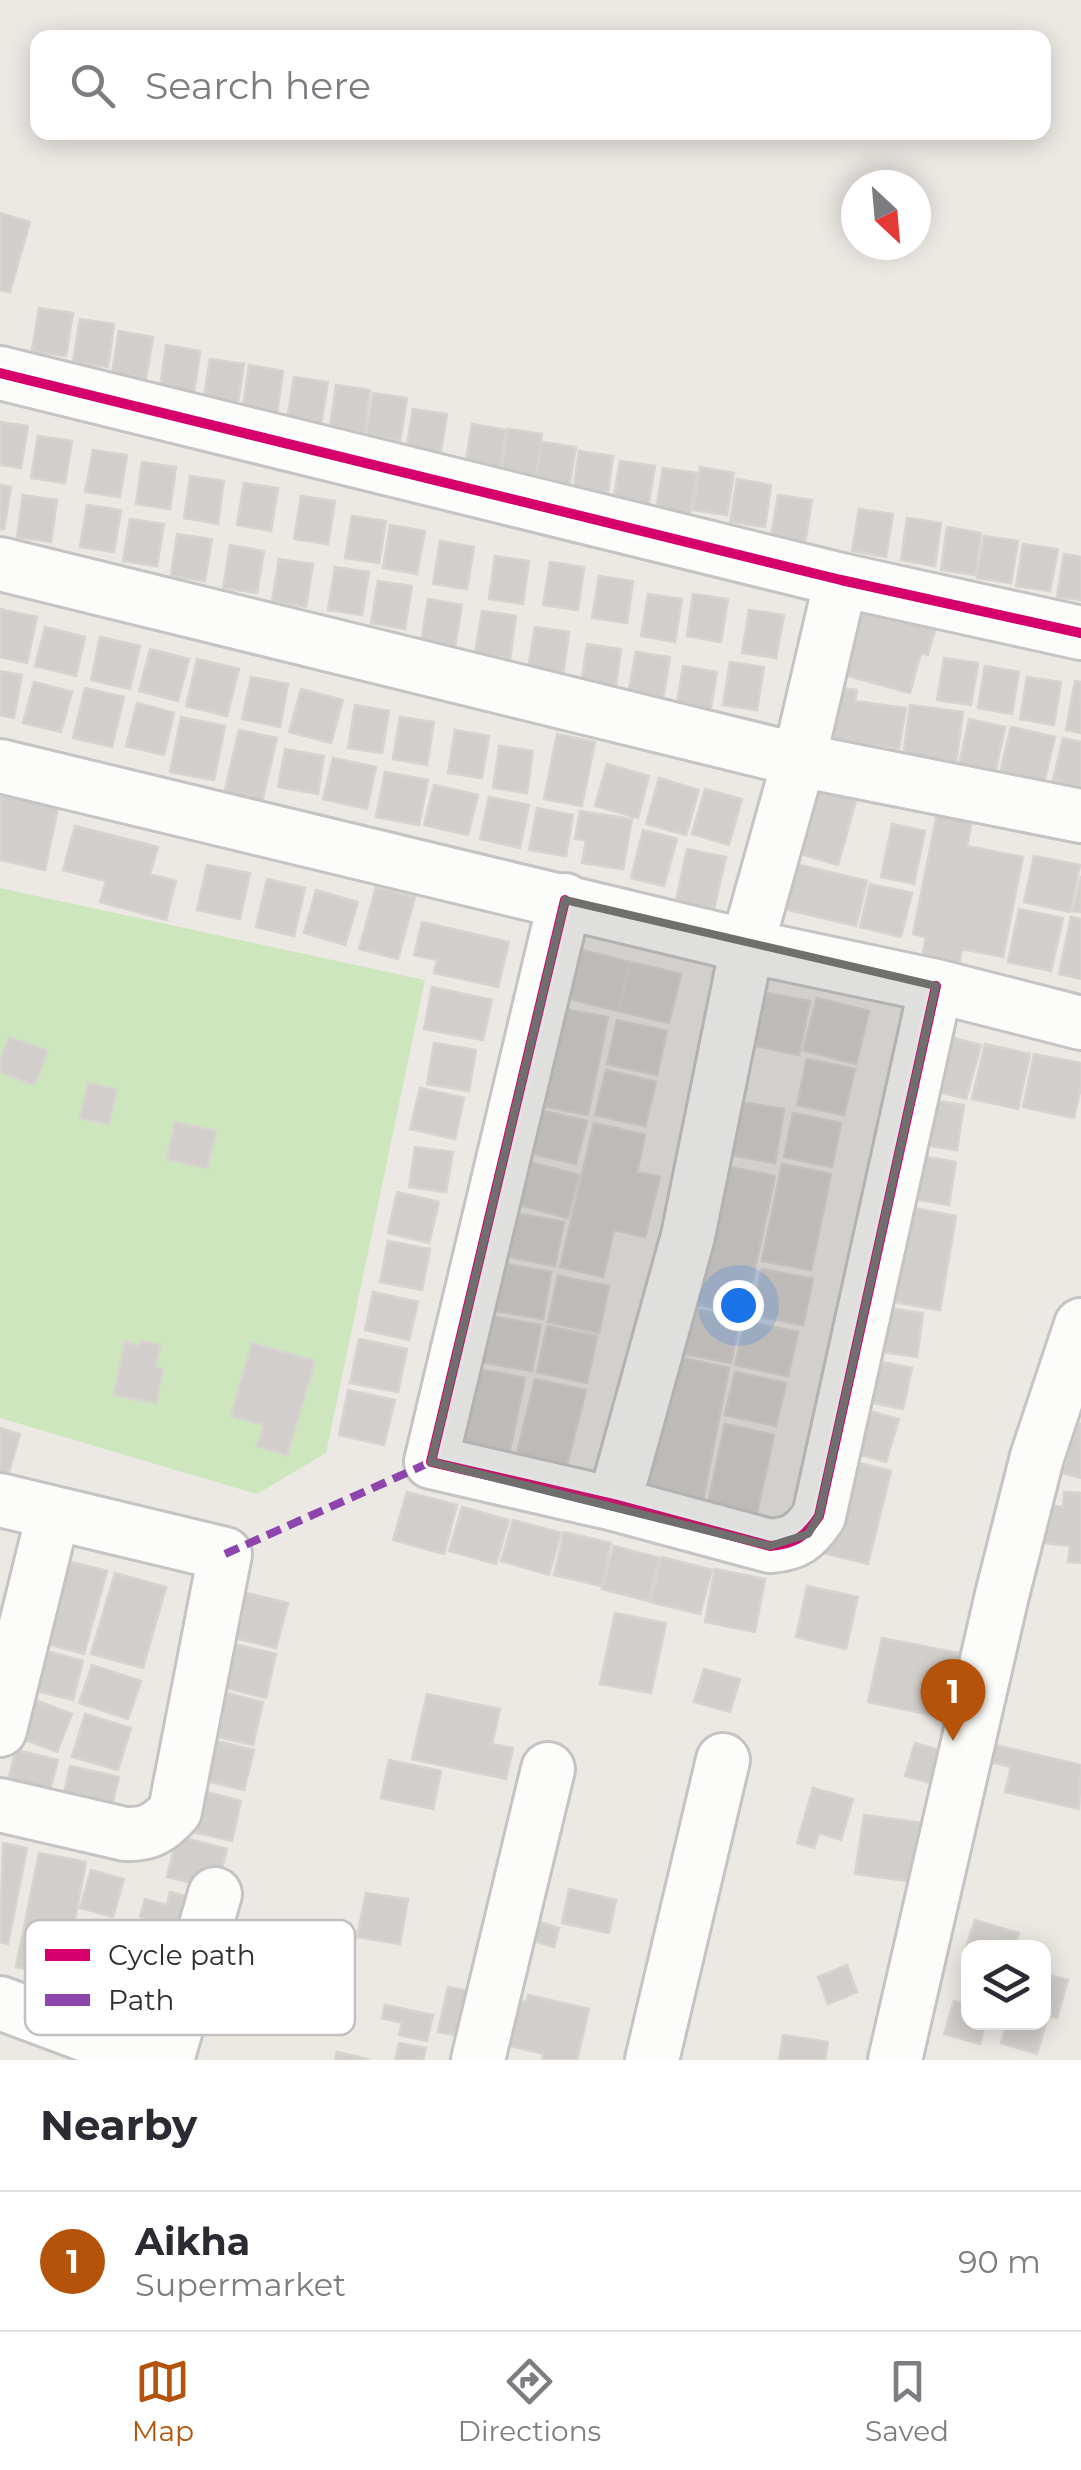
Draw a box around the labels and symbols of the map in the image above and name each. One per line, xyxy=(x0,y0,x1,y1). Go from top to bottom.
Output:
north arrow xyxy=(841,170,931,260)
your location xyxy=(713,1280,764,1331)
pin: 1 xyxy=(920,1658,986,1741)
legend xyxy=(25,1920,355,2035)
text: Cycle path xyxy=(108,1938,256,1972)
text: Path xyxy=(108,1983,175,2017)

